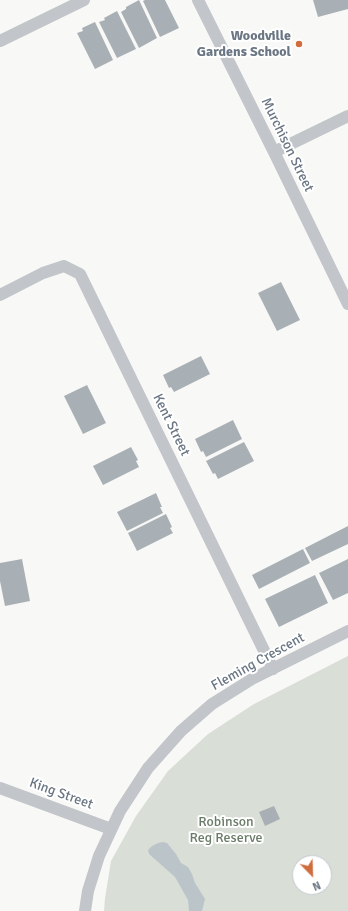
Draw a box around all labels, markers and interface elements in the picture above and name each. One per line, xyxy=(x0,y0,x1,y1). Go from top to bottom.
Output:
place label: Woodville Gardens School xyxy=(197,28,291,60)
marker: Woodville Gardens School xyxy=(294,39,304,49)
street label: Murchison Street xyxy=(257,95,317,195)
street label: Kent Street xyxy=(149,391,193,459)
street label: Fleming Crescent xyxy=(208,629,308,695)
street label: King Street xyxy=(27,775,95,813)
park label: Robinson Reg Reserve xyxy=(190,814,262,846)
north arrow xyxy=(292,855,332,895)
text: N xyxy=(310,878,323,893)

